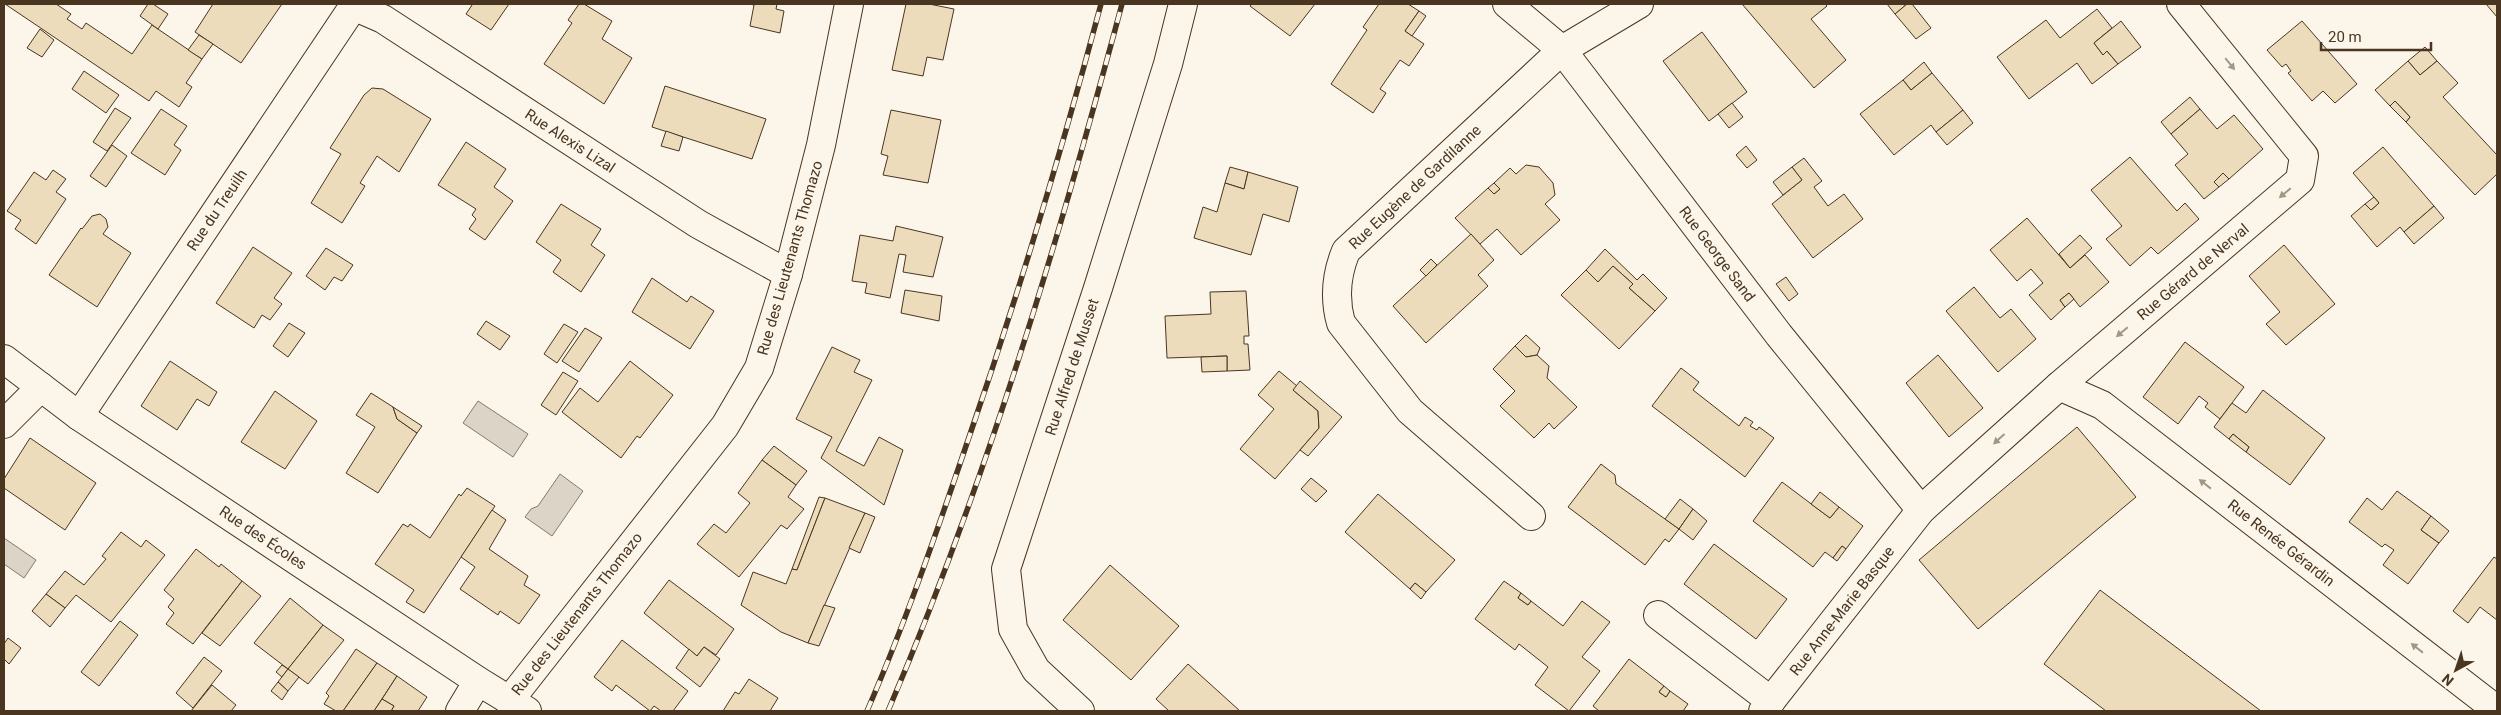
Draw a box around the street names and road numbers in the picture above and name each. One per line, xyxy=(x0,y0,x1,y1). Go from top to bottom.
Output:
street label: Rue Alexis Lizal xyxy=(521,105,619,177)
street label: Rue Eugène de Gardilanne xyxy=(1345,121,1485,253)
street label: Rue des Lieutenants Thomazo xyxy=(754,159,826,357)
street label: Rue du Treuilh xyxy=(183,166,251,254)
street label: Rue George Sand xyxy=(1675,203,1759,305)
street label: Rue Gérard de Nerval xyxy=(2133,220,2253,324)
street label: Rue Alfred de Musset xyxy=(1041,296,1103,438)
street label: Rue Renée Gérardin xyxy=(2224,496,2338,590)
street label: Rue des Écoles xyxy=(216,502,310,574)
street label: Rue des Lieutenants Thomazo xyxy=(508,529,646,699)
street label: Rue Anne-Marie Basque xyxy=(1786,543,1898,679)

